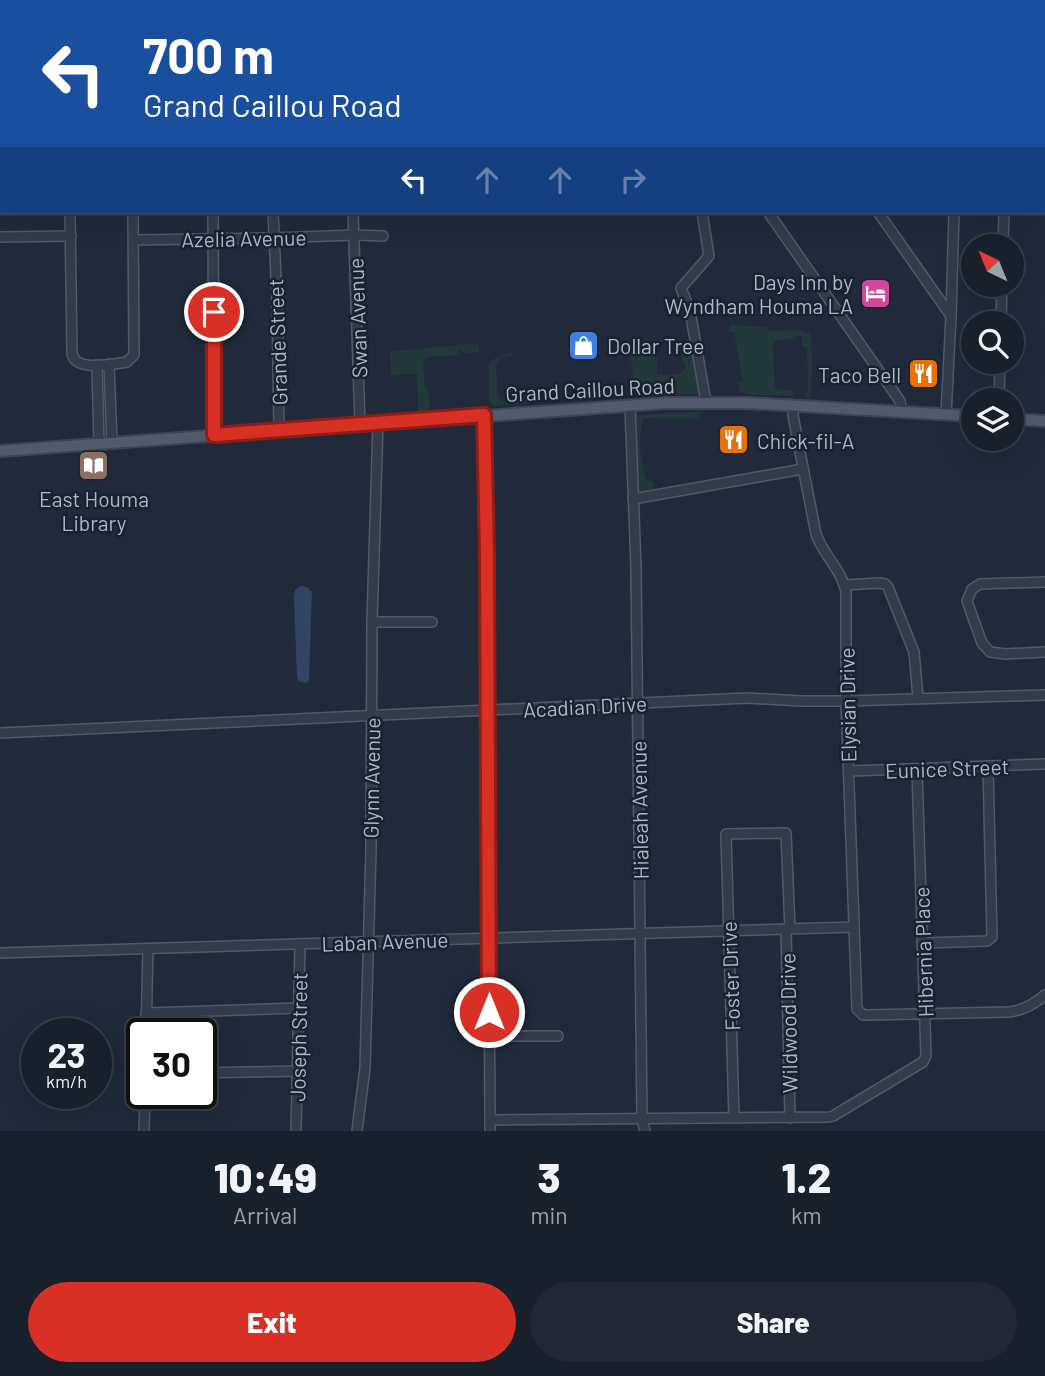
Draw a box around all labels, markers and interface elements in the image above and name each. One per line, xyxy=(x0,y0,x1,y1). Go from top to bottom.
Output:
text: 700 m xyxy=(143,25,274,84)
icon: left xyxy=(28,28,119,119)
text: Grand Caillou Road xyxy=(143,85,402,123)
icon: left xyxy=(395,161,433,199)
icon: ahead xyxy=(468,161,506,199)
icon: ahead xyxy=(541,161,579,199)
icon: right xyxy=(614,161,652,199)
street label: Azelia Avenue xyxy=(181,224,307,252)
north arrow xyxy=(961,234,1024,298)
map controls xyxy=(961,234,1024,451)
street label: Swan Avenue xyxy=(342,258,372,378)
place label: Days Inn by Wyndham Houma LA xyxy=(665,269,853,318)
hotel icon: Days Inn by Wyndham Houma LA xyxy=(859,276,893,310)
street label: Grande Street xyxy=(262,278,292,406)
pin xyxy=(184,282,244,342)
icon: arrive xyxy=(195,293,233,331)
button: search xyxy=(961,311,1024,374)
shop icon: Dollar Tree xyxy=(567,328,601,362)
place label: Dollar Tree xyxy=(607,333,704,358)
restaurant icon: Taco Bell xyxy=(907,357,941,391)
place label: Taco Bell xyxy=(818,362,901,387)
street label: Grand Caillou Road xyxy=(505,372,675,406)
button: layers xyxy=(961,388,1024,451)
restaurant icon: Chick-fil-A xyxy=(717,423,751,457)
place label: Chick-fil-A xyxy=(757,428,855,453)
library icon: East Houma Library xyxy=(77,449,111,483)
place label: East Houma Library xyxy=(39,486,149,535)
street label: Elysian Drive xyxy=(833,647,861,763)
street label: Acadian Drive xyxy=(522,690,648,722)
street label: Glynn Avenue xyxy=(357,717,385,839)
street label: Hialeah Avenue xyxy=(625,740,653,880)
street label: Eunice Street xyxy=(884,753,1010,783)
street label: Hibernia Place xyxy=(908,886,938,1018)
street label: Foster Drive xyxy=(716,921,744,1031)
street label: Laban Avenue xyxy=(321,926,449,956)
street label: Wildwood Drive xyxy=(774,953,802,1093)
street label: Joseph Street xyxy=(284,972,312,1102)
position arrow xyxy=(452,975,526,1049)
speed limit sign: 30 xyxy=(126,1018,217,1109)
text: 23 xyxy=(47,1033,86,1075)
text: km/h xyxy=(46,1070,87,1092)
text: 10:49 xyxy=(214,1151,317,1201)
text: 3 xyxy=(538,1151,561,1201)
text: 1.2 xyxy=(781,1151,831,1201)
text: Arrival xyxy=(233,1201,297,1229)
text: min xyxy=(530,1201,568,1229)
text: km xyxy=(791,1201,822,1229)
button: Exit xyxy=(28,1282,516,1362)
button: Share xyxy=(530,1282,1017,1362)

